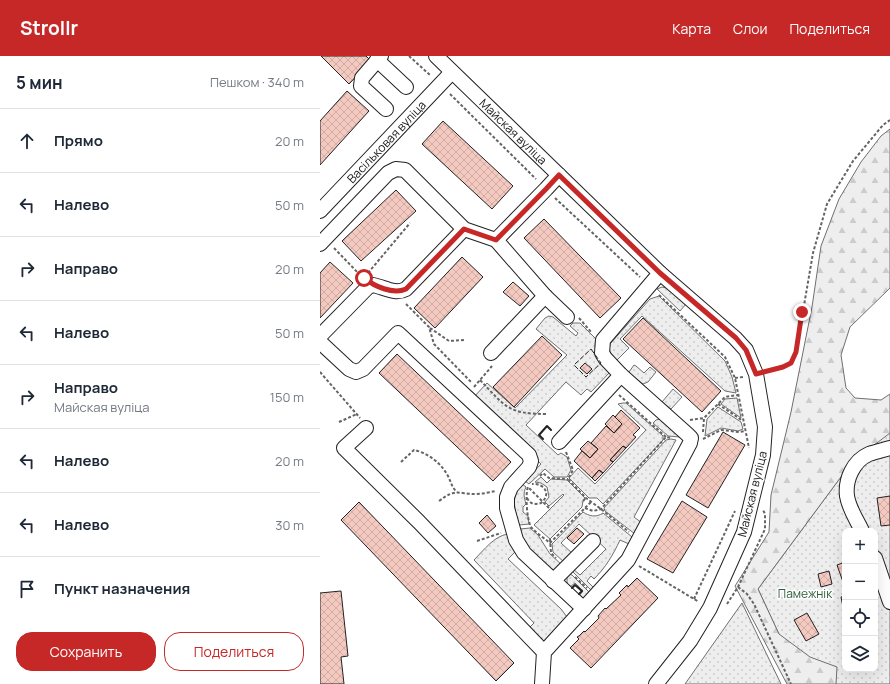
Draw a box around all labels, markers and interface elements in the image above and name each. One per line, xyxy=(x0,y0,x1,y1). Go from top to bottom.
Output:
text: Strollr xyxy=(20,15,78,41)
text: Карта xyxy=(672,19,711,38)
text: Слои xyxy=(733,19,767,38)
text: Поделиться xyxy=(789,19,870,38)
text: 5 мин xyxy=(16,71,63,94)
text: Пешком · 340 m xyxy=(210,73,304,91)
street label: Майская вуліца xyxy=(476,94,551,168)
street label: Васільковая вуліца xyxy=(343,96,429,186)
icon: ahead xyxy=(16,130,38,152)
text: Прямо xyxy=(54,130,103,151)
text: 20 m xyxy=(275,132,304,150)
icon: left xyxy=(16,194,38,216)
text: Налево xyxy=(54,194,109,215)
text: 50 m xyxy=(275,196,304,214)
icon: right xyxy=(16,258,38,280)
text: Направо xyxy=(54,258,118,279)
text: 20 m xyxy=(275,260,304,278)
route start xyxy=(355,269,373,287)
route end xyxy=(793,303,811,321)
icon: left xyxy=(16,322,38,344)
text: Налево xyxy=(54,322,109,343)
text: 50 m xyxy=(275,324,304,342)
text: Направо xyxy=(54,377,118,398)
icon: right xyxy=(16,386,38,408)
text: 150 m xyxy=(270,388,304,406)
text: Майская вуліца xyxy=(54,398,150,416)
street label: Майская вуліца xyxy=(733,449,771,539)
icon: left xyxy=(16,450,38,472)
text: Налево xyxy=(54,450,109,471)
text: 20 m xyxy=(275,452,304,470)
icon: left xyxy=(16,514,38,536)
text: Налево xyxy=(54,514,109,535)
text: 30 m xyxy=(275,516,304,534)
map controls xyxy=(842,528,878,672)
button: + xyxy=(842,528,878,564)
button: − xyxy=(842,564,878,600)
icon: arrive xyxy=(16,578,38,600)
text: Пункт назначения xyxy=(54,578,190,599)
park label: Памежнік xyxy=(778,585,833,602)
button: locate xyxy=(842,600,878,636)
button: Сохранить xyxy=(16,632,156,671)
button: Поделиться xyxy=(164,632,304,671)
button: layers xyxy=(842,636,878,672)

